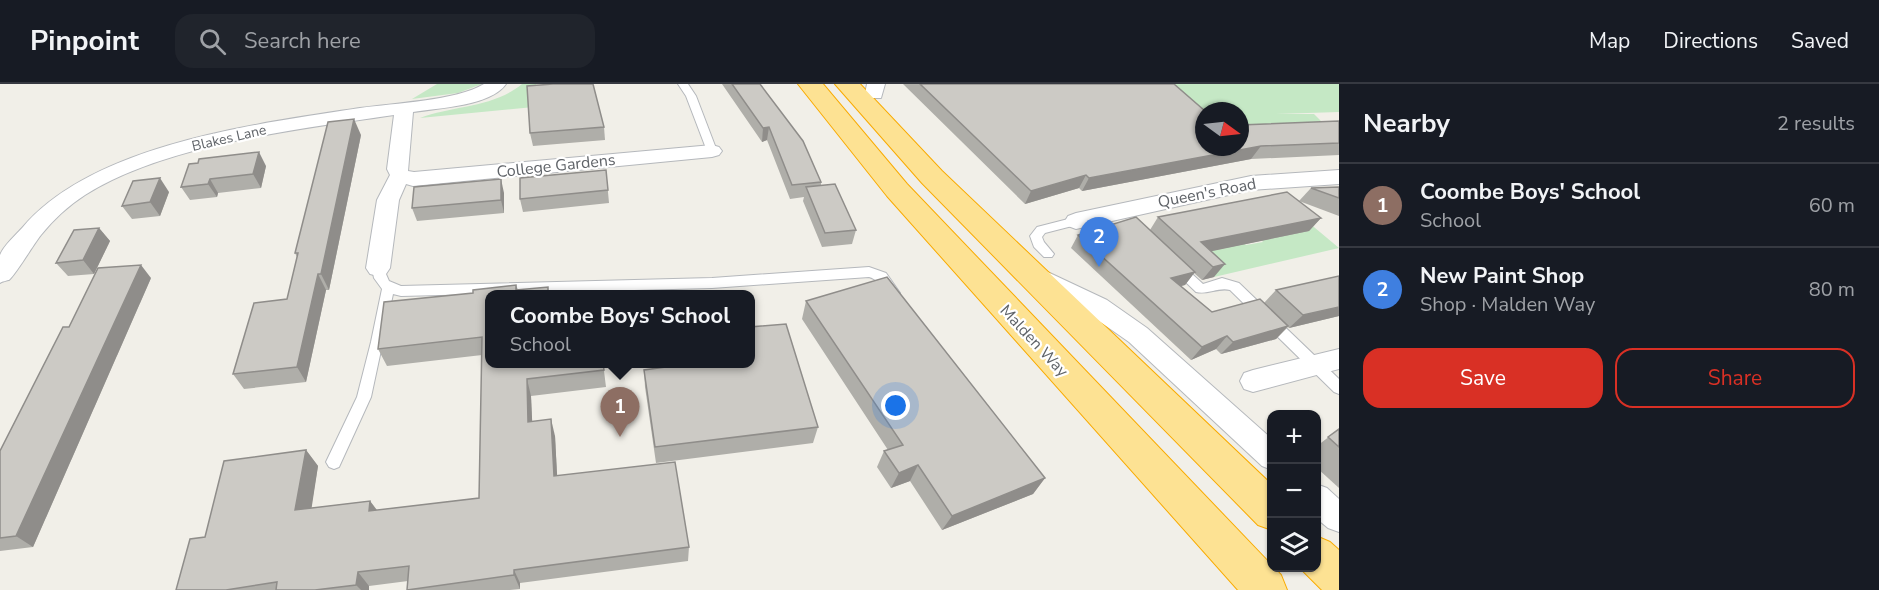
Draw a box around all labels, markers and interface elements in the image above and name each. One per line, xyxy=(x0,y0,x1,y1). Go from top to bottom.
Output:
search box xyxy=(175,14,595,68)
text: Pinpoint xyxy=(30,22,139,60)
icon: search xyxy=(196,25,229,58)
text: Search here xyxy=(244,26,361,56)
text: Map xyxy=(1589,27,1630,55)
text: Directions xyxy=(1663,27,1758,55)
text: Saved xyxy=(1791,27,1849,55)
north arrow xyxy=(1195,102,1249,156)
text: Nearby xyxy=(1363,106,1450,141)
text: 2 results xyxy=(1777,110,1855,137)
street label: Blakes Lane xyxy=(190,120,268,156)
street label: College Gardens xyxy=(495,149,617,183)
street label: Queen's Road xyxy=(1156,173,1258,213)
text: Coombe Boys' School xyxy=(1420,177,1640,207)
text: 1 xyxy=(1377,192,1389,219)
text: 60 m xyxy=(1809,192,1855,219)
text: School xyxy=(1420,207,1481,234)
pin: 2 xyxy=(1080,218,1118,267)
text: New Paint Shop xyxy=(1420,261,1584,291)
text: 2 xyxy=(1377,276,1389,303)
text: 80 m xyxy=(1809,276,1855,303)
popup xyxy=(485,290,755,368)
text: Shop · Malden Way xyxy=(1420,291,1595,318)
street label: Malden Way xyxy=(995,300,1074,382)
text: Coombe Boys' School xyxy=(510,301,730,331)
text: School xyxy=(510,331,571,358)
button: Save xyxy=(1363,348,1603,408)
button: Share xyxy=(1615,348,1855,408)
pin: 1 xyxy=(600,388,640,437)
your location xyxy=(881,391,910,420)
map controls xyxy=(1267,410,1321,572)
button: + xyxy=(1267,410,1321,464)
button: − xyxy=(1267,464,1321,518)
button: layers xyxy=(1267,518,1321,572)

